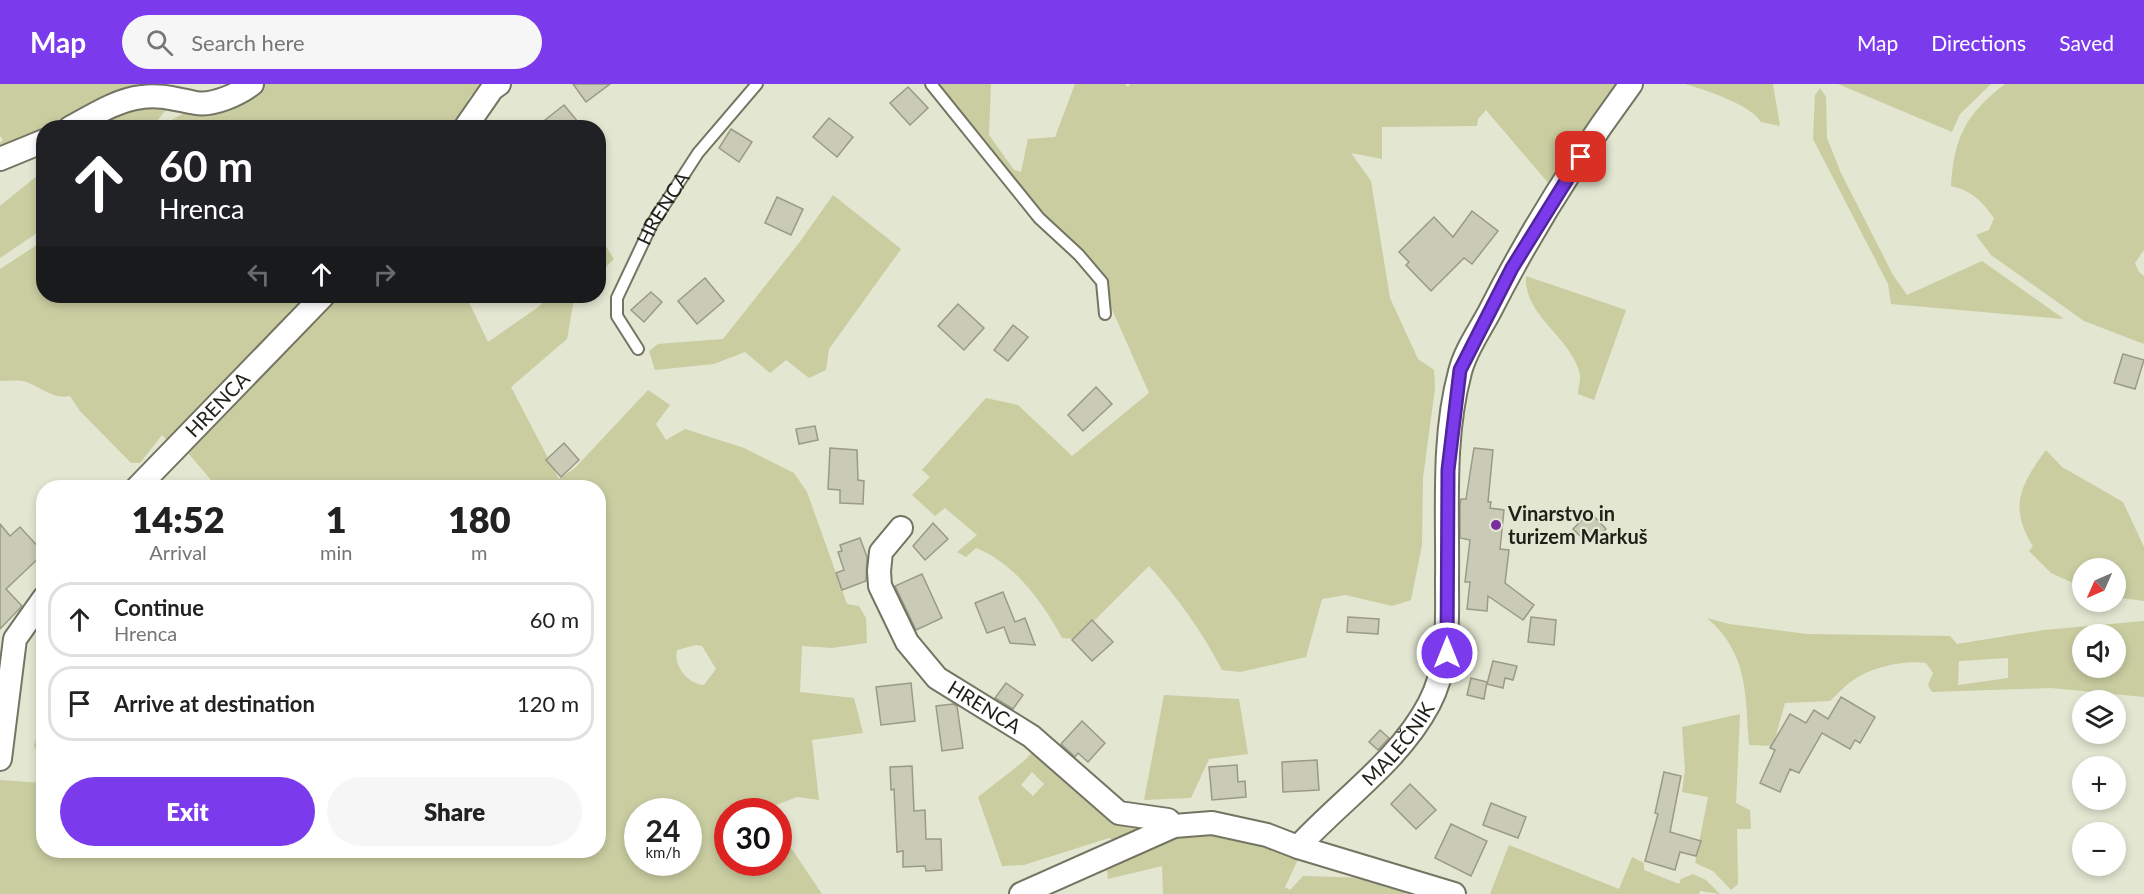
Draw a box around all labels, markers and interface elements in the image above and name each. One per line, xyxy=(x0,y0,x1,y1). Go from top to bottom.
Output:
search box xyxy=(122,15,542,69)
text: Map xyxy=(30,25,86,59)
icon: search xyxy=(143,26,176,59)
text: Search here xyxy=(191,29,305,56)
text: Map xyxy=(1857,30,1898,55)
text: Directions xyxy=(1931,30,2026,55)
text: Saved xyxy=(2059,30,2114,55)
pin xyxy=(1555,131,1606,182)
icon: arrive xyxy=(1564,140,1597,173)
text: 60 m xyxy=(159,141,253,191)
icon: ahead xyxy=(60,144,138,222)
street label: HRENCA xyxy=(631,166,694,248)
text: Hrenca xyxy=(159,192,244,225)
icon: left xyxy=(242,258,275,291)
icon: ahead xyxy=(305,258,338,291)
icon: right xyxy=(368,258,401,291)
street label: HRENCA xyxy=(180,366,254,442)
text: 14:52 xyxy=(131,497,225,541)
text: 1 xyxy=(326,497,347,541)
text: 180 xyxy=(448,497,511,541)
place label: Vinarstvo in turizem Markuš xyxy=(1507,501,1648,548)
marker: Vinarstvo in turizem Markuš xyxy=(1489,518,1503,532)
text: Arrival xyxy=(149,540,207,564)
text: min xyxy=(320,540,352,564)
text: m xyxy=(471,540,487,564)
north arrow xyxy=(2072,558,2126,612)
map controls xyxy=(2072,558,2126,876)
text: Continue xyxy=(114,594,204,621)
icon: ahead xyxy=(63,603,96,636)
text: 60 m xyxy=(530,606,579,633)
text: Hrenca xyxy=(114,621,177,645)
position arrow xyxy=(1415,621,1479,685)
button: sound xyxy=(2072,624,2126,678)
street label: HRENCA xyxy=(944,675,1026,738)
icon: arrive xyxy=(63,687,96,720)
text: Arrive at destination xyxy=(114,690,315,717)
text: 120 m xyxy=(517,690,579,717)
button: layers xyxy=(2072,690,2126,744)
street label: MALEČNIK xyxy=(1356,697,1439,790)
button: + xyxy=(2072,756,2126,810)
button: Exit xyxy=(60,777,315,846)
button: Share xyxy=(327,777,582,846)
speed limit sign: 30 xyxy=(714,798,792,876)
text: 24 xyxy=(646,812,680,848)
button: − xyxy=(2072,822,2126,876)
text: km/h xyxy=(645,843,681,861)

